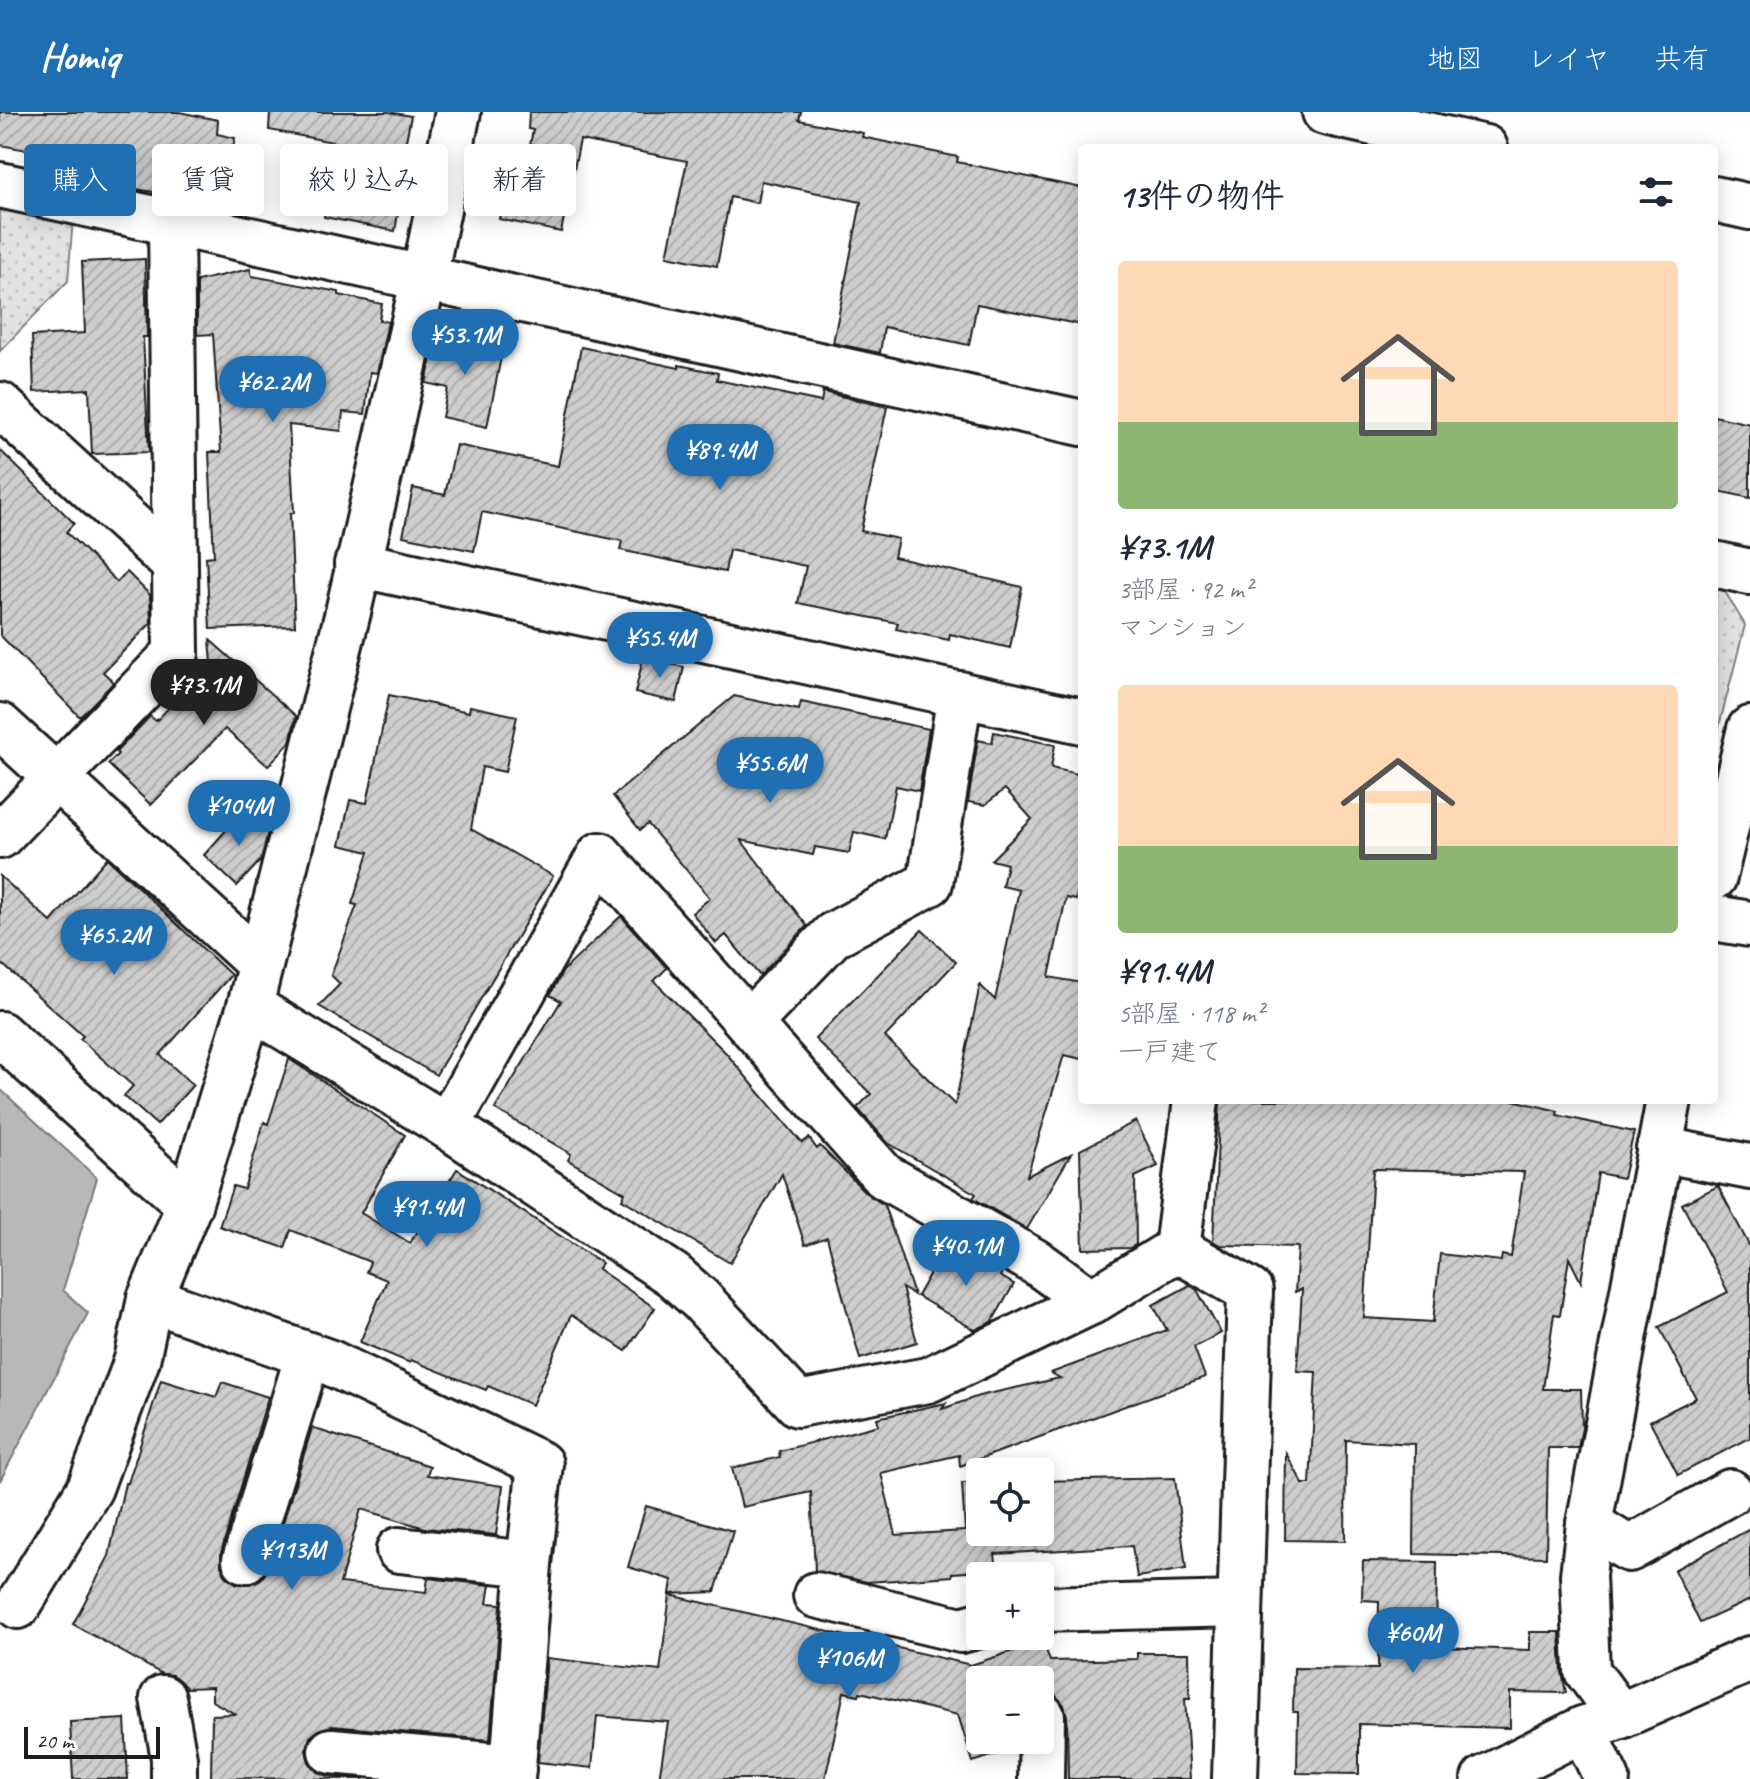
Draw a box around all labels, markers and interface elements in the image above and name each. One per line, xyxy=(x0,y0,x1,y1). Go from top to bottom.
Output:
text: Homiq xyxy=(40,33,119,80)
text: 地図 xyxy=(1427,41,1483,76)
text: レイヤ xyxy=(1527,41,1610,76)
text: 共有 xyxy=(1654,41,1710,76)
chip: 購入 xyxy=(24,144,136,216)
chip: 賃貸 xyxy=(152,144,264,216)
chip: 絞り込み xyxy=(280,144,448,216)
chip: 新着 xyxy=(464,144,576,216)
icon: filters xyxy=(1634,170,1678,214)
text: 13件の物件 xyxy=(1118,174,1285,217)
pin: ¥53.1M xyxy=(400,309,530,377)
icon: home xyxy=(1326,313,1470,457)
text: ¥53.1M xyxy=(430,318,500,351)
pin: ¥62.2M xyxy=(208,356,338,424)
text: ¥62.2M xyxy=(237,365,309,398)
pin: ¥89.4M xyxy=(655,424,785,492)
text: ¥89.4M xyxy=(685,433,755,466)
text: ¥73.1M xyxy=(1118,525,1211,568)
text: 3部屋 · 92 m² xyxy=(1118,573,1252,606)
text: マンション xyxy=(1118,611,1247,644)
pin: ¥55.4M xyxy=(595,612,725,680)
text: ¥55.4M xyxy=(625,621,695,654)
pin: ¥73.1M xyxy=(139,659,269,727)
text: ¥73.1M xyxy=(169,668,239,701)
pin: ¥55.6M xyxy=(705,737,835,805)
icon: home xyxy=(1326,737,1470,881)
text: ¥55.6M xyxy=(735,746,805,779)
pin: ¥104M xyxy=(183,780,295,848)
text: ¥104M xyxy=(206,789,272,822)
pin: ¥65.2M xyxy=(49,909,179,977)
text: ¥65.2M xyxy=(78,918,150,951)
text: ¥91.4M xyxy=(1118,949,1210,992)
text: 5部屋 · 118 m² xyxy=(1118,997,1263,1030)
text: 一戸建て xyxy=(1118,1035,1222,1068)
pin: ¥91.4M xyxy=(362,1181,492,1249)
text: ¥91.4M xyxy=(392,1190,462,1223)
pin: ¥40.1M xyxy=(901,1220,1031,1288)
text: ¥40.1M xyxy=(931,1229,1001,1262)
map controls xyxy=(966,1458,1054,1754)
button: locate xyxy=(966,1458,1054,1546)
pin: ¥113M xyxy=(236,1524,348,1592)
text: ¥113M xyxy=(259,1533,325,1566)
button: + xyxy=(966,1562,1054,1650)
pin: ¥60M xyxy=(1366,1607,1460,1675)
text: ¥60M xyxy=(1386,1616,1440,1649)
pin: ¥106M xyxy=(793,1632,905,1700)
text: ¥106M xyxy=(816,1641,882,1674)
button: − xyxy=(966,1666,1054,1754)
scale bar xyxy=(24,1723,160,1759)
text: 20 m xyxy=(36,1727,73,1755)

